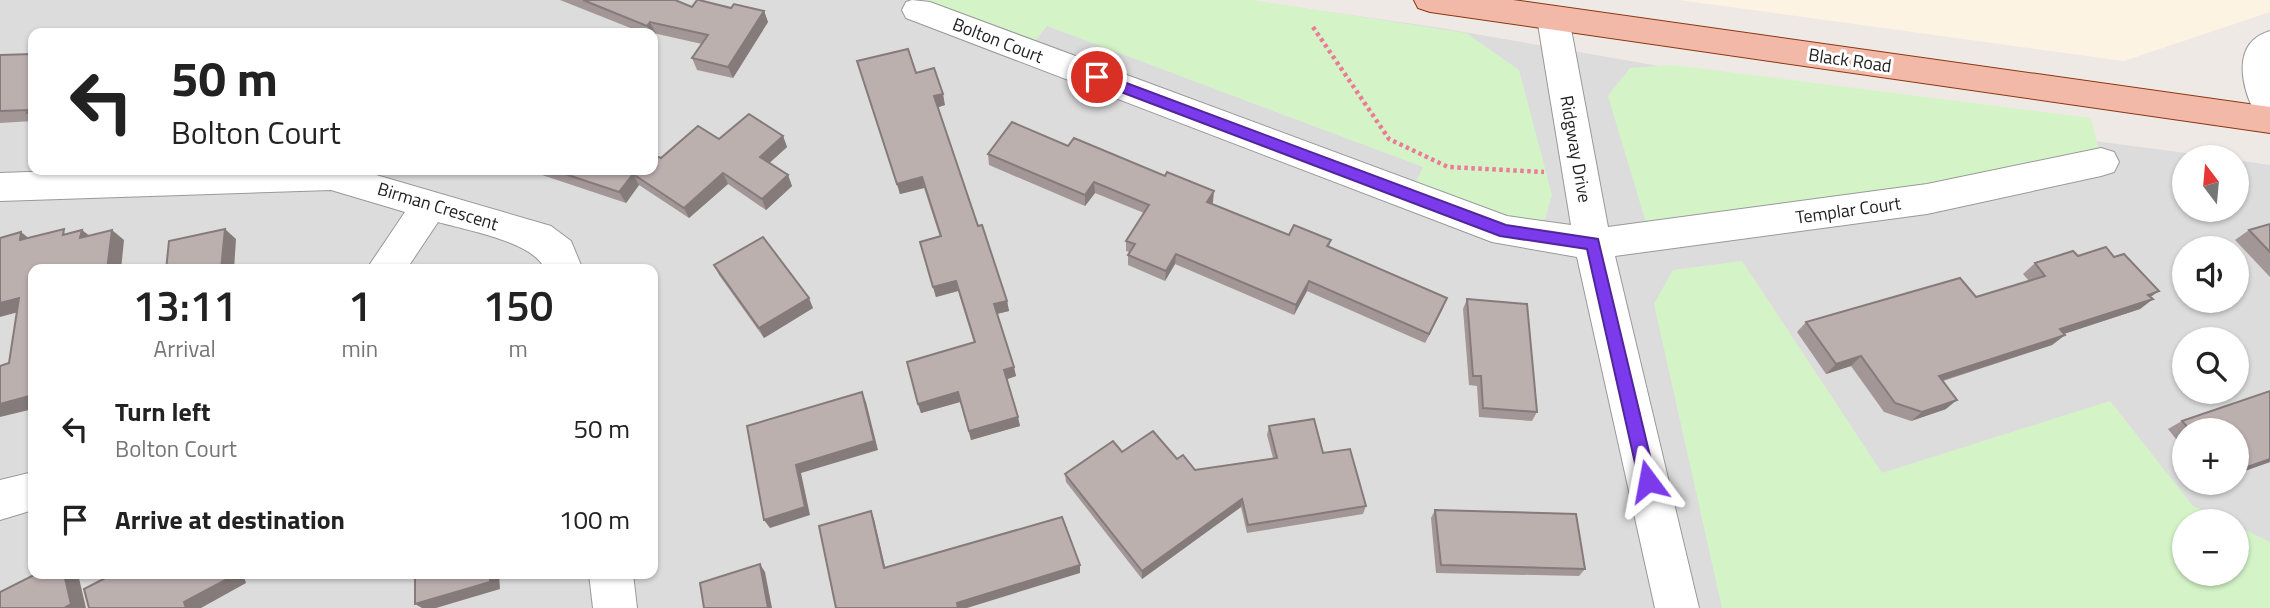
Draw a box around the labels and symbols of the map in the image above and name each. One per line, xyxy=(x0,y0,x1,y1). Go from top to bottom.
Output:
street label: Bolton Court xyxy=(949,10,1048,70)
street label: Black Road xyxy=(1807,41,1893,79)
pin xyxy=(1067,47,1127,107)
street label: Ridgway Drive xyxy=(1553,93,1599,205)
north arrow xyxy=(2172,145,2249,222)
street label: Birman Crescent xyxy=(374,175,502,237)
street label: Templar Court xyxy=(1794,189,1903,231)
position arrow xyxy=(1611,444,1685,518)

